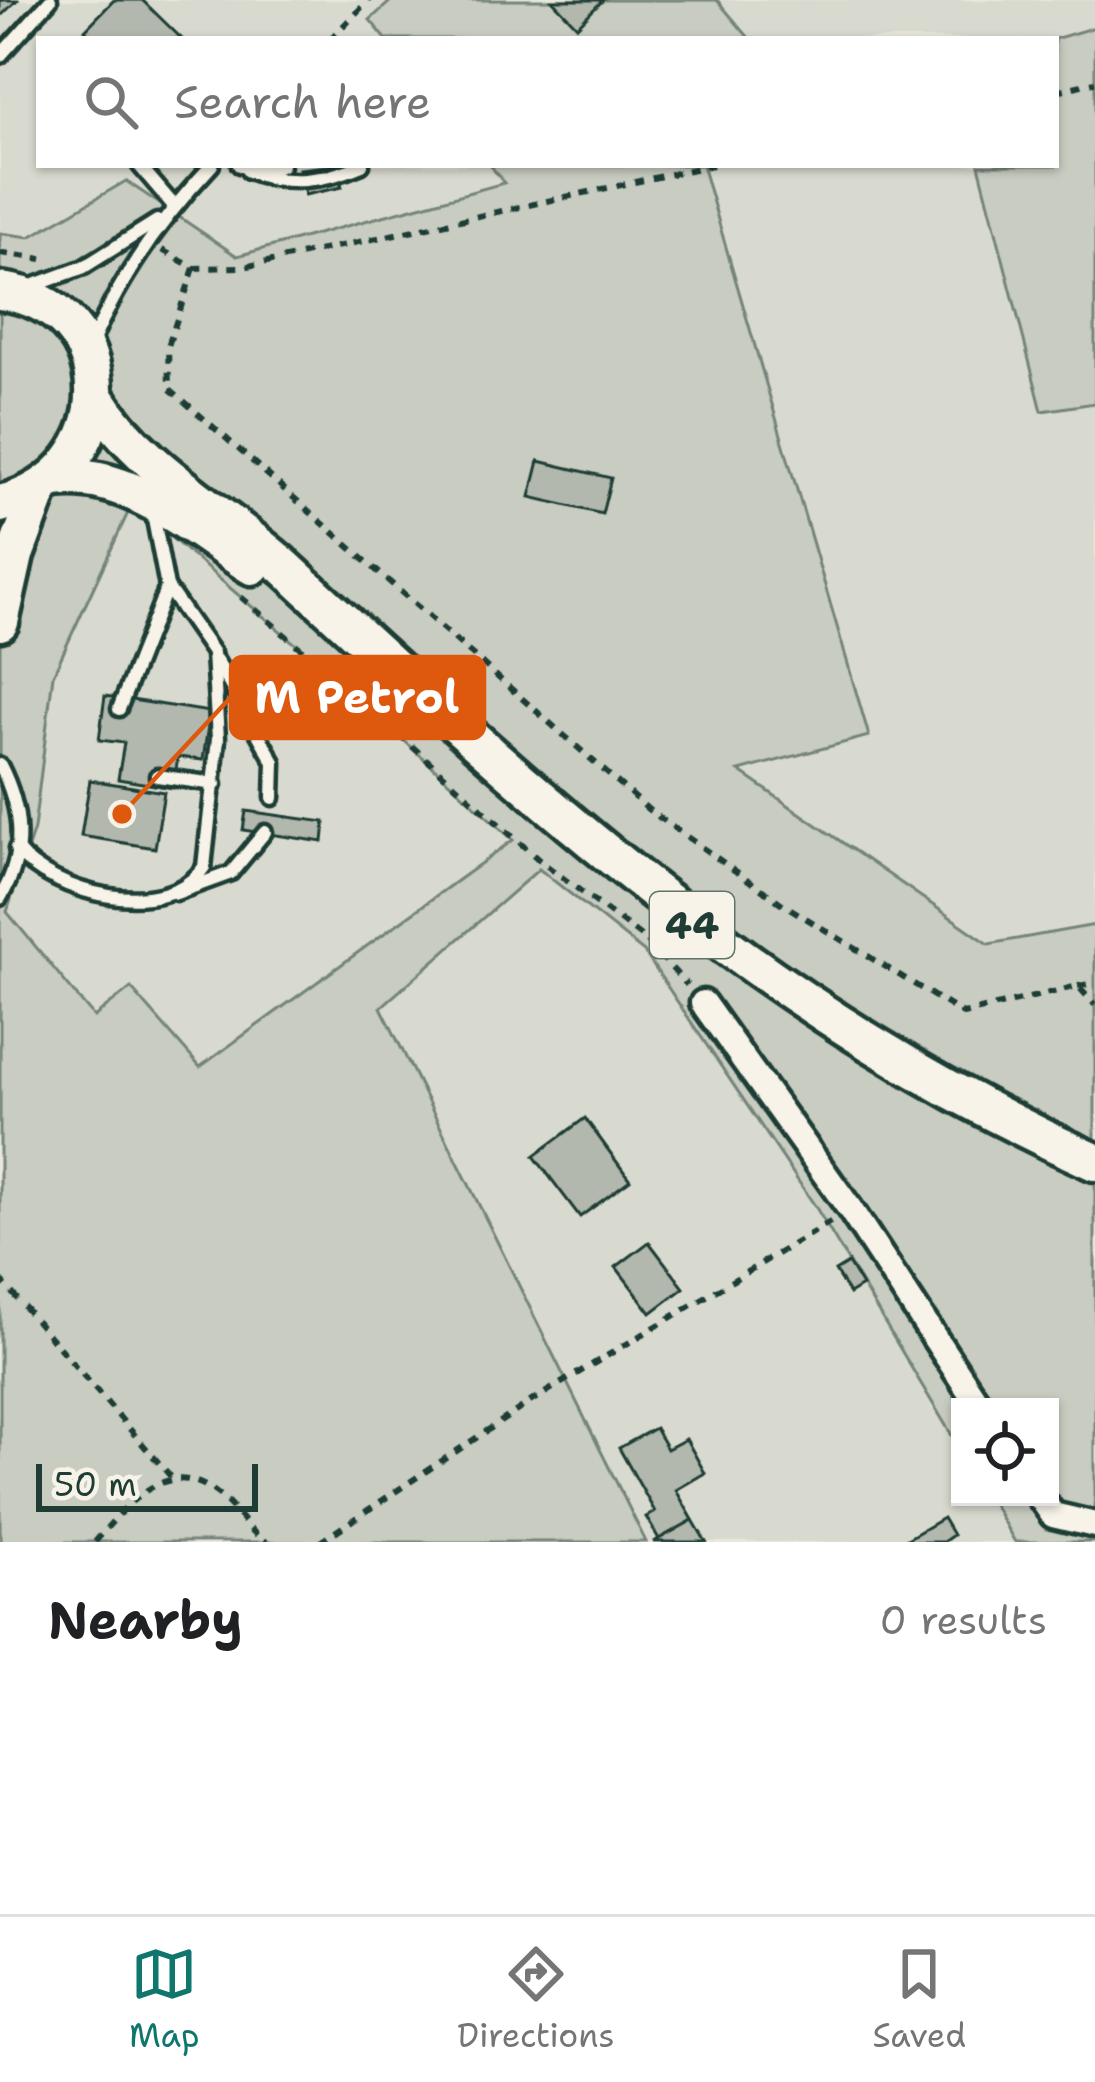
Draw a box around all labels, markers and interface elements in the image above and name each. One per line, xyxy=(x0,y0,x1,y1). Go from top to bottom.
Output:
search box xyxy=(36,36,1059,168)
icon: search xyxy=(78,69,144,135)
text: Search here xyxy=(174,72,431,132)
callout: M Petrol xyxy=(231,657,484,738)
text: M Petrol xyxy=(255,667,459,727)
road number: 44 xyxy=(650,892,734,958)
map controls xyxy=(951,1398,1059,1506)
button: locate xyxy=(951,1398,1059,1506)
scale bar xyxy=(36,1458,258,1511)
text: 50 m xyxy=(54,1462,137,1507)
text: Nearby xyxy=(48,1586,243,1654)
text: 0 results xyxy=(880,1594,1047,1646)
tab: Map xyxy=(129,1941,200,2058)
tab: Directions xyxy=(457,1941,615,2058)
tab: Saved xyxy=(872,1941,966,2058)

